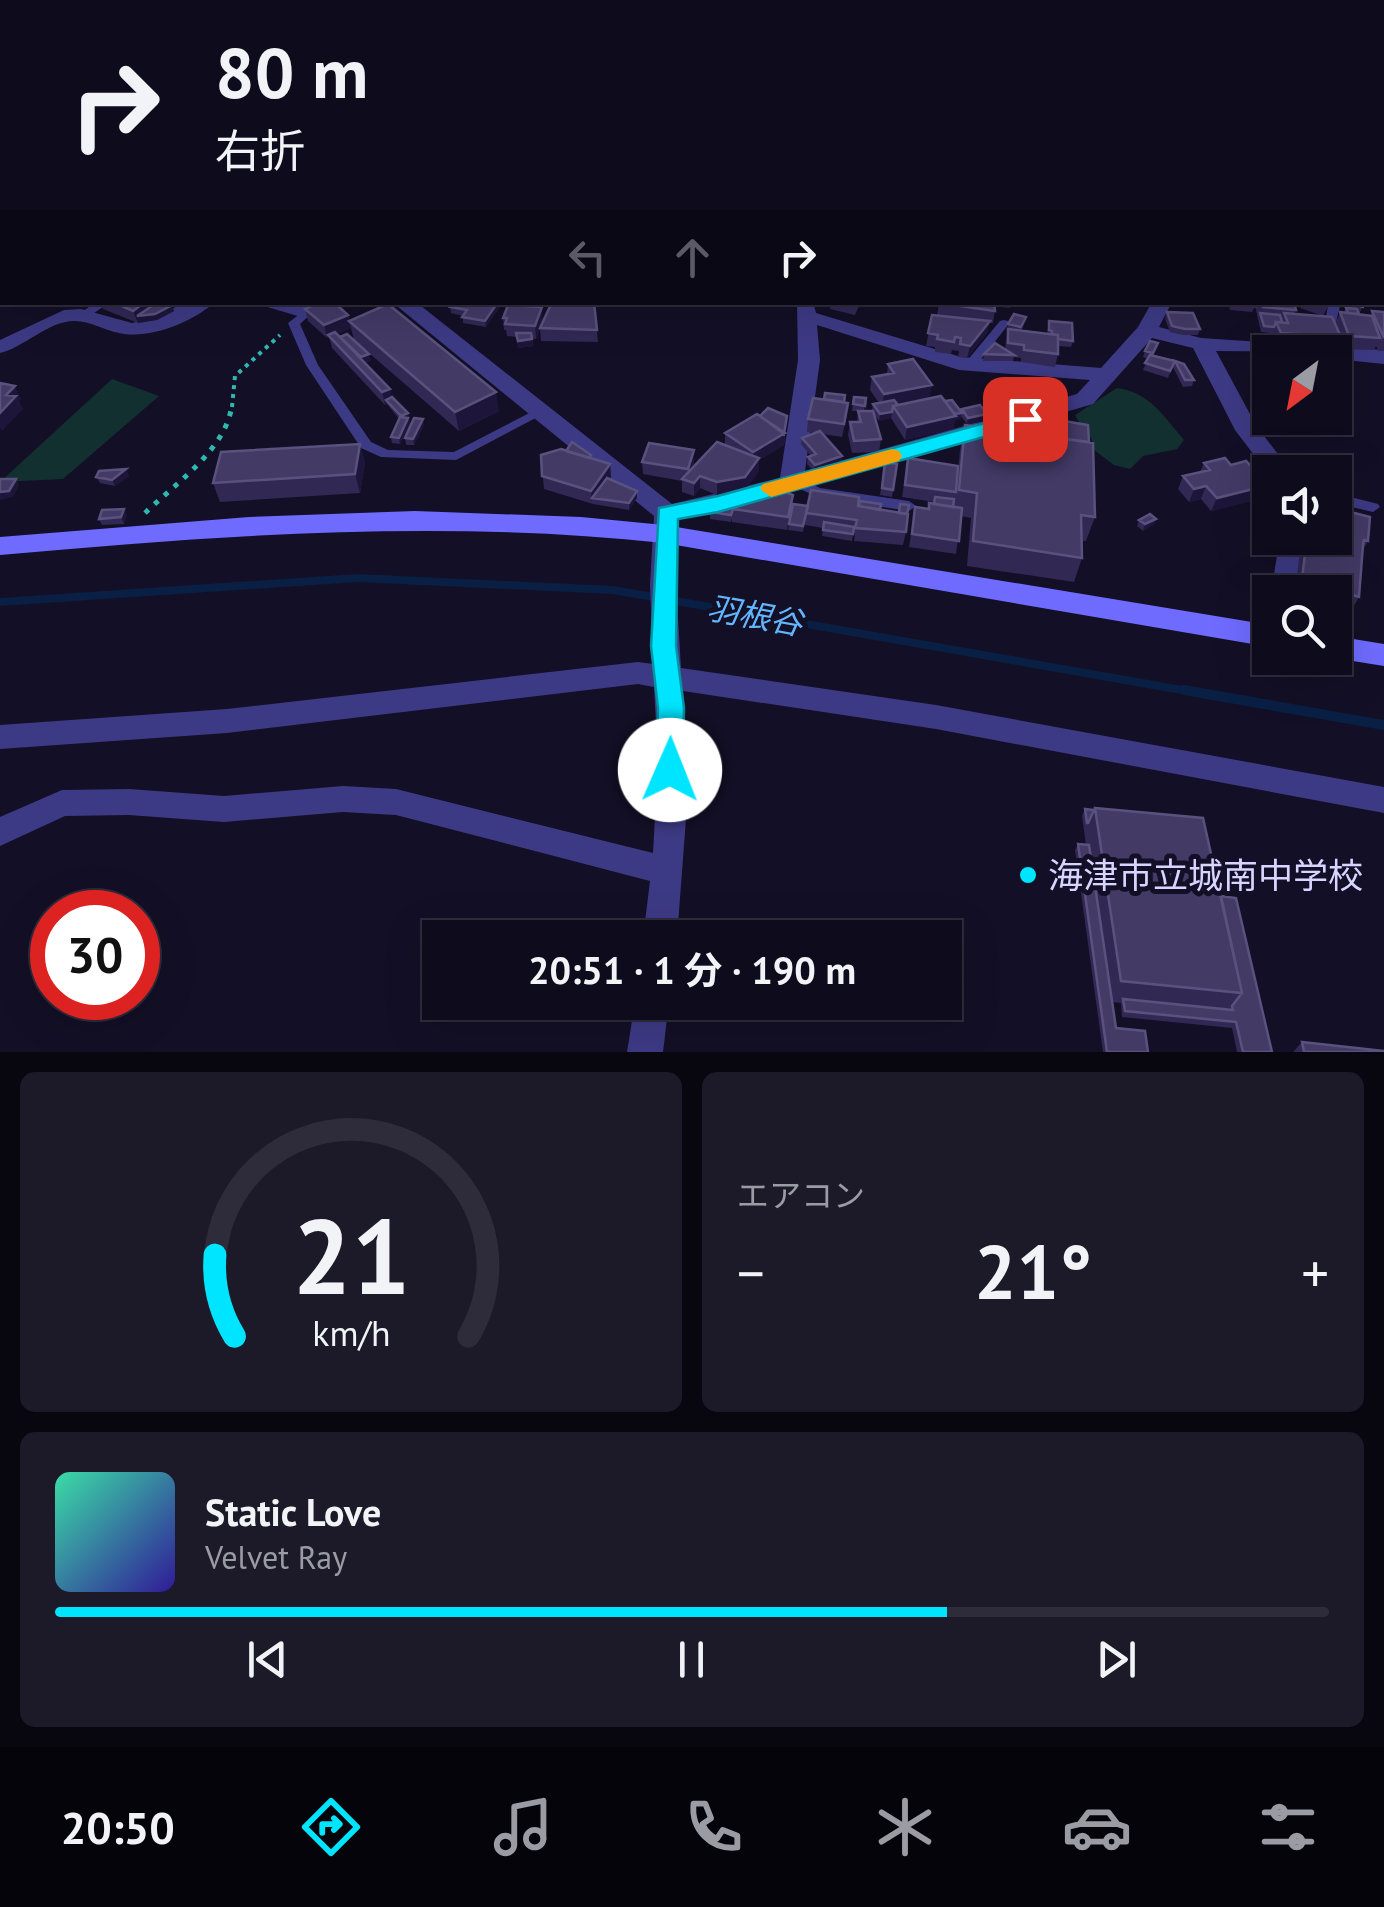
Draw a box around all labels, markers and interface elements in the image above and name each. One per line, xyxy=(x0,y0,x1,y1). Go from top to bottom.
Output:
text: 80 m xyxy=(215,27,368,117)
icon: right xyxy=(50,40,180,170)
text: 右折 xyxy=(215,121,305,179)
icon: left xyxy=(560,230,615,285)
icon: ahead xyxy=(665,230,720,285)
icon: right xyxy=(770,230,825,285)
north arrow xyxy=(1252,335,1352,435)
map controls xyxy=(1252,335,1352,675)
pin xyxy=(983,377,1068,462)
icon: arrive xyxy=(998,392,1053,447)
button: sound xyxy=(1252,455,1352,555)
button: search xyxy=(1252,575,1352,675)
water label: 羽根谷 xyxy=(704,586,809,645)
position arrow xyxy=(618,718,722,822)
place label: 海津市立城南中学校 xyxy=(1048,852,1363,898)
marker: 海津市立城南中学校 xyxy=(1017,864,1039,886)
speed limit sign: 30 xyxy=(30,890,160,1020)
text: 20:51 · 1 分 · 190 m xyxy=(528,945,856,994)
text: エアコン xyxy=(737,1174,865,1216)
text: 21 xyxy=(292,1188,410,1323)
text: 21° xyxy=(974,1223,1092,1320)
text: − xyxy=(737,1237,765,1308)
text: + xyxy=(1301,1237,1329,1308)
text: km/h xyxy=(312,1310,390,1356)
text: Static Love xyxy=(205,1487,381,1536)
text: Velvet Ray xyxy=(205,1536,347,1578)
icon: previous xyxy=(240,1632,295,1687)
icon: pause xyxy=(664,1632,719,1687)
icon: next xyxy=(1089,1632,1144,1687)
icon: directions xyxy=(296,1792,366,1862)
icon: music xyxy=(488,1792,558,1862)
icon: phone xyxy=(679,1792,749,1862)
icon: climate xyxy=(870,1792,940,1862)
icon: car xyxy=(1062,1792,1132,1862)
icon: filters xyxy=(1253,1792,1323,1862)
text: 20:50 xyxy=(61,1798,175,1856)

